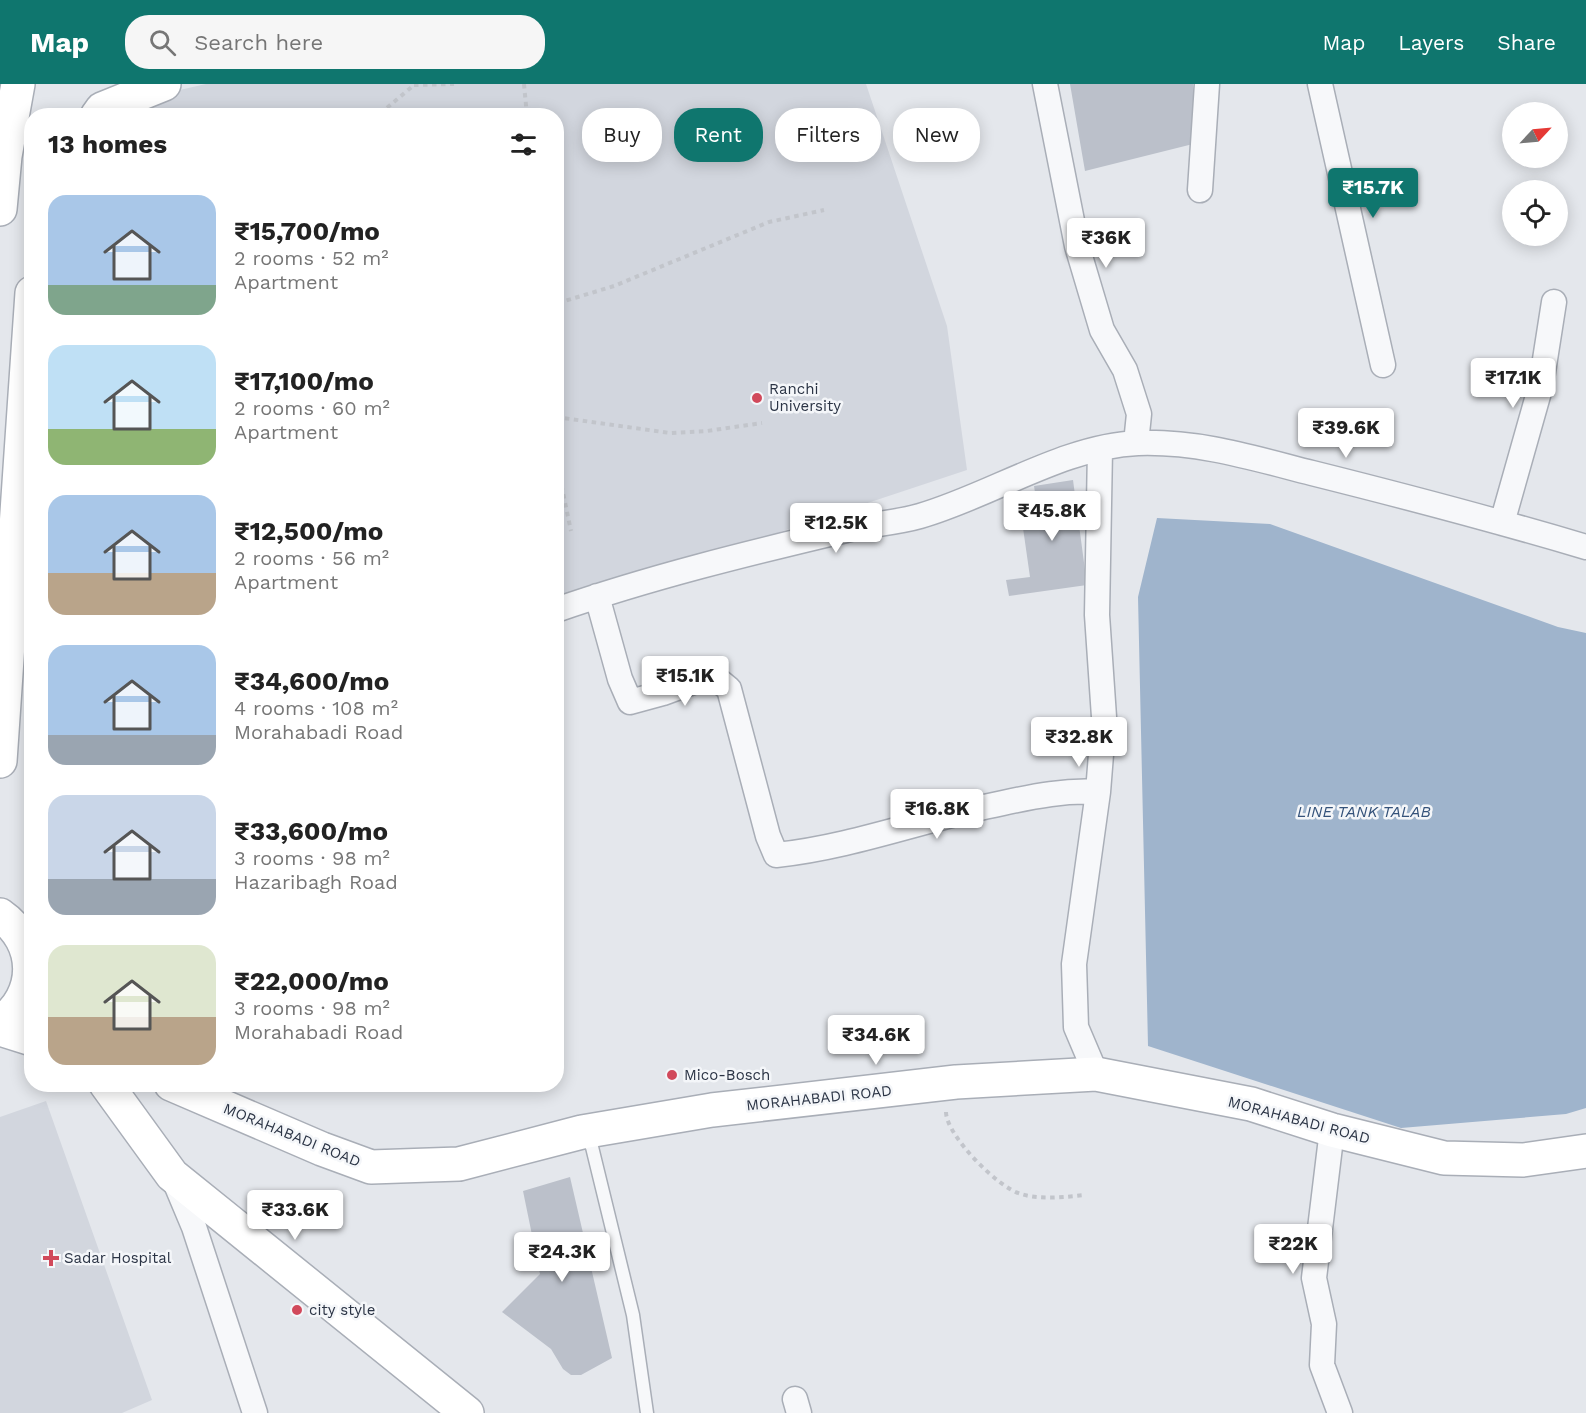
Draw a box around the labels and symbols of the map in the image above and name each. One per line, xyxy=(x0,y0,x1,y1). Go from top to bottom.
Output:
north arrow xyxy=(1502,102,1568,168)
pin: ₹15.7K xyxy=(1324,168,1422,219)
pin: ₹36K xyxy=(1070,218,1142,269)
pin: ₹17.1K xyxy=(1464,358,1562,409)
place label: Ranchi University xyxy=(769,380,841,415)
marker: Ranchi University xyxy=(750,391,764,405)
pin: ₹39.6K xyxy=(1297,408,1395,459)
pin: ₹45.8K xyxy=(1003,491,1101,542)
pin: ₹12.5K xyxy=(787,503,885,554)
pin: ₹15.1K xyxy=(636,656,734,707)
pin: ₹32.8K xyxy=(1030,717,1128,768)
pin: ₹16.8K xyxy=(888,789,986,840)
water label: LINE TANK TALAB xyxy=(1297,802,1431,821)
pin: ₹34.6K xyxy=(827,1015,925,1066)
place label: Mico-Bosch xyxy=(684,1066,770,1084)
marker: Mico-Bosch xyxy=(665,1068,679,1082)
street label: MORAHABADI ROAD xyxy=(745,1081,893,1115)
street label: MORAHABADI ROAD xyxy=(1226,1092,1372,1148)
street label: MORAHABADI ROAD xyxy=(221,1099,363,1171)
pin: ₹33.6K xyxy=(246,1190,344,1241)
pin: ₹22K xyxy=(1257,1224,1329,1275)
pin: ₹24.3K xyxy=(513,1232,611,1283)
marker: Sadar Hospital xyxy=(42,1249,60,1267)
place label: Sadar Hospital xyxy=(64,1249,172,1267)
place label: city style xyxy=(309,1301,375,1319)
marker: city style xyxy=(290,1303,304,1317)

